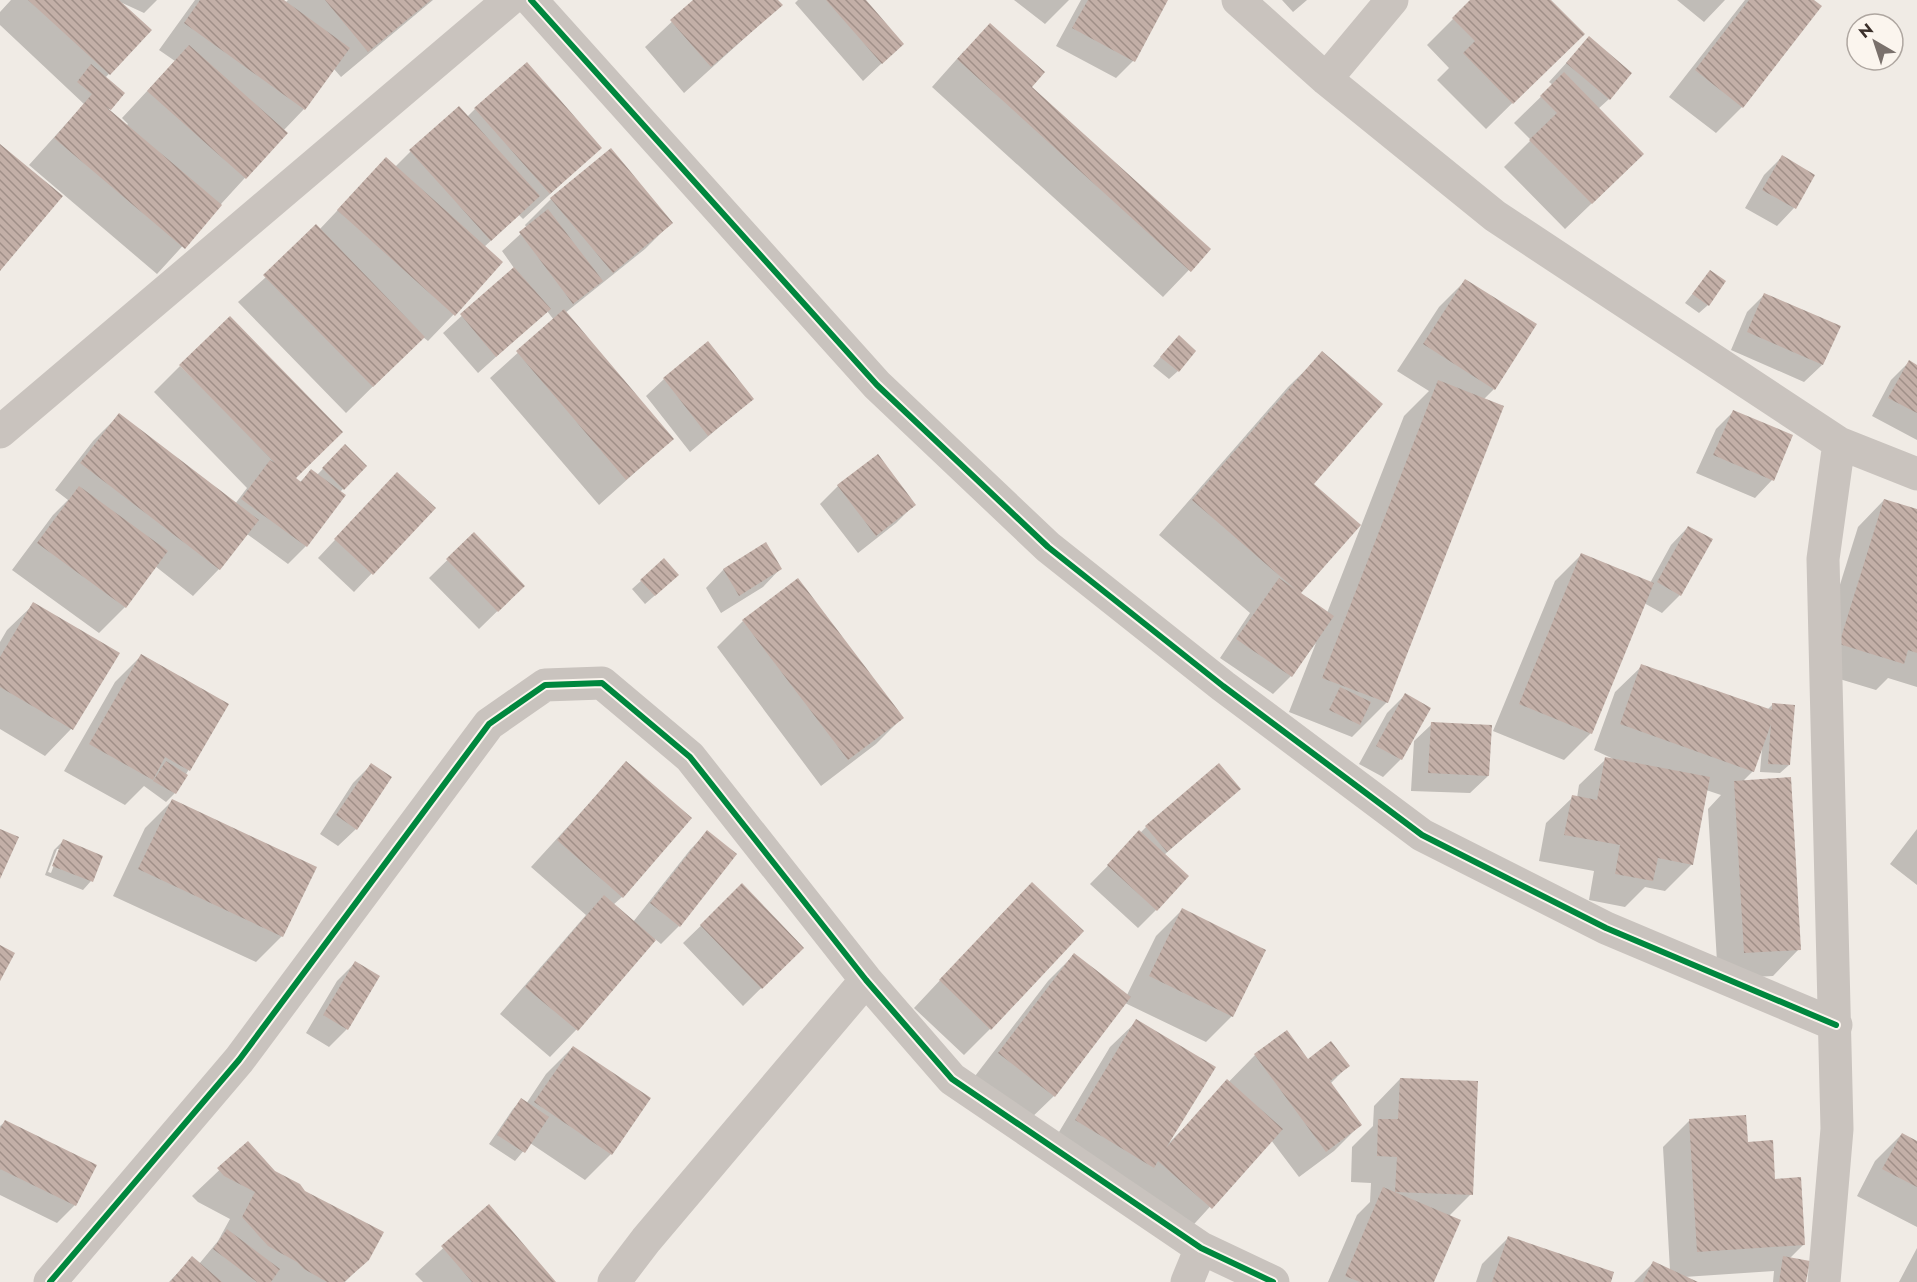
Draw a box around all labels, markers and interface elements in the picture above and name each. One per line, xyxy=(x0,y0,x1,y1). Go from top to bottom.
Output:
north arrow xyxy=(1845,12,1905,72)
text: N xyxy=(1854,18,1878,44)

